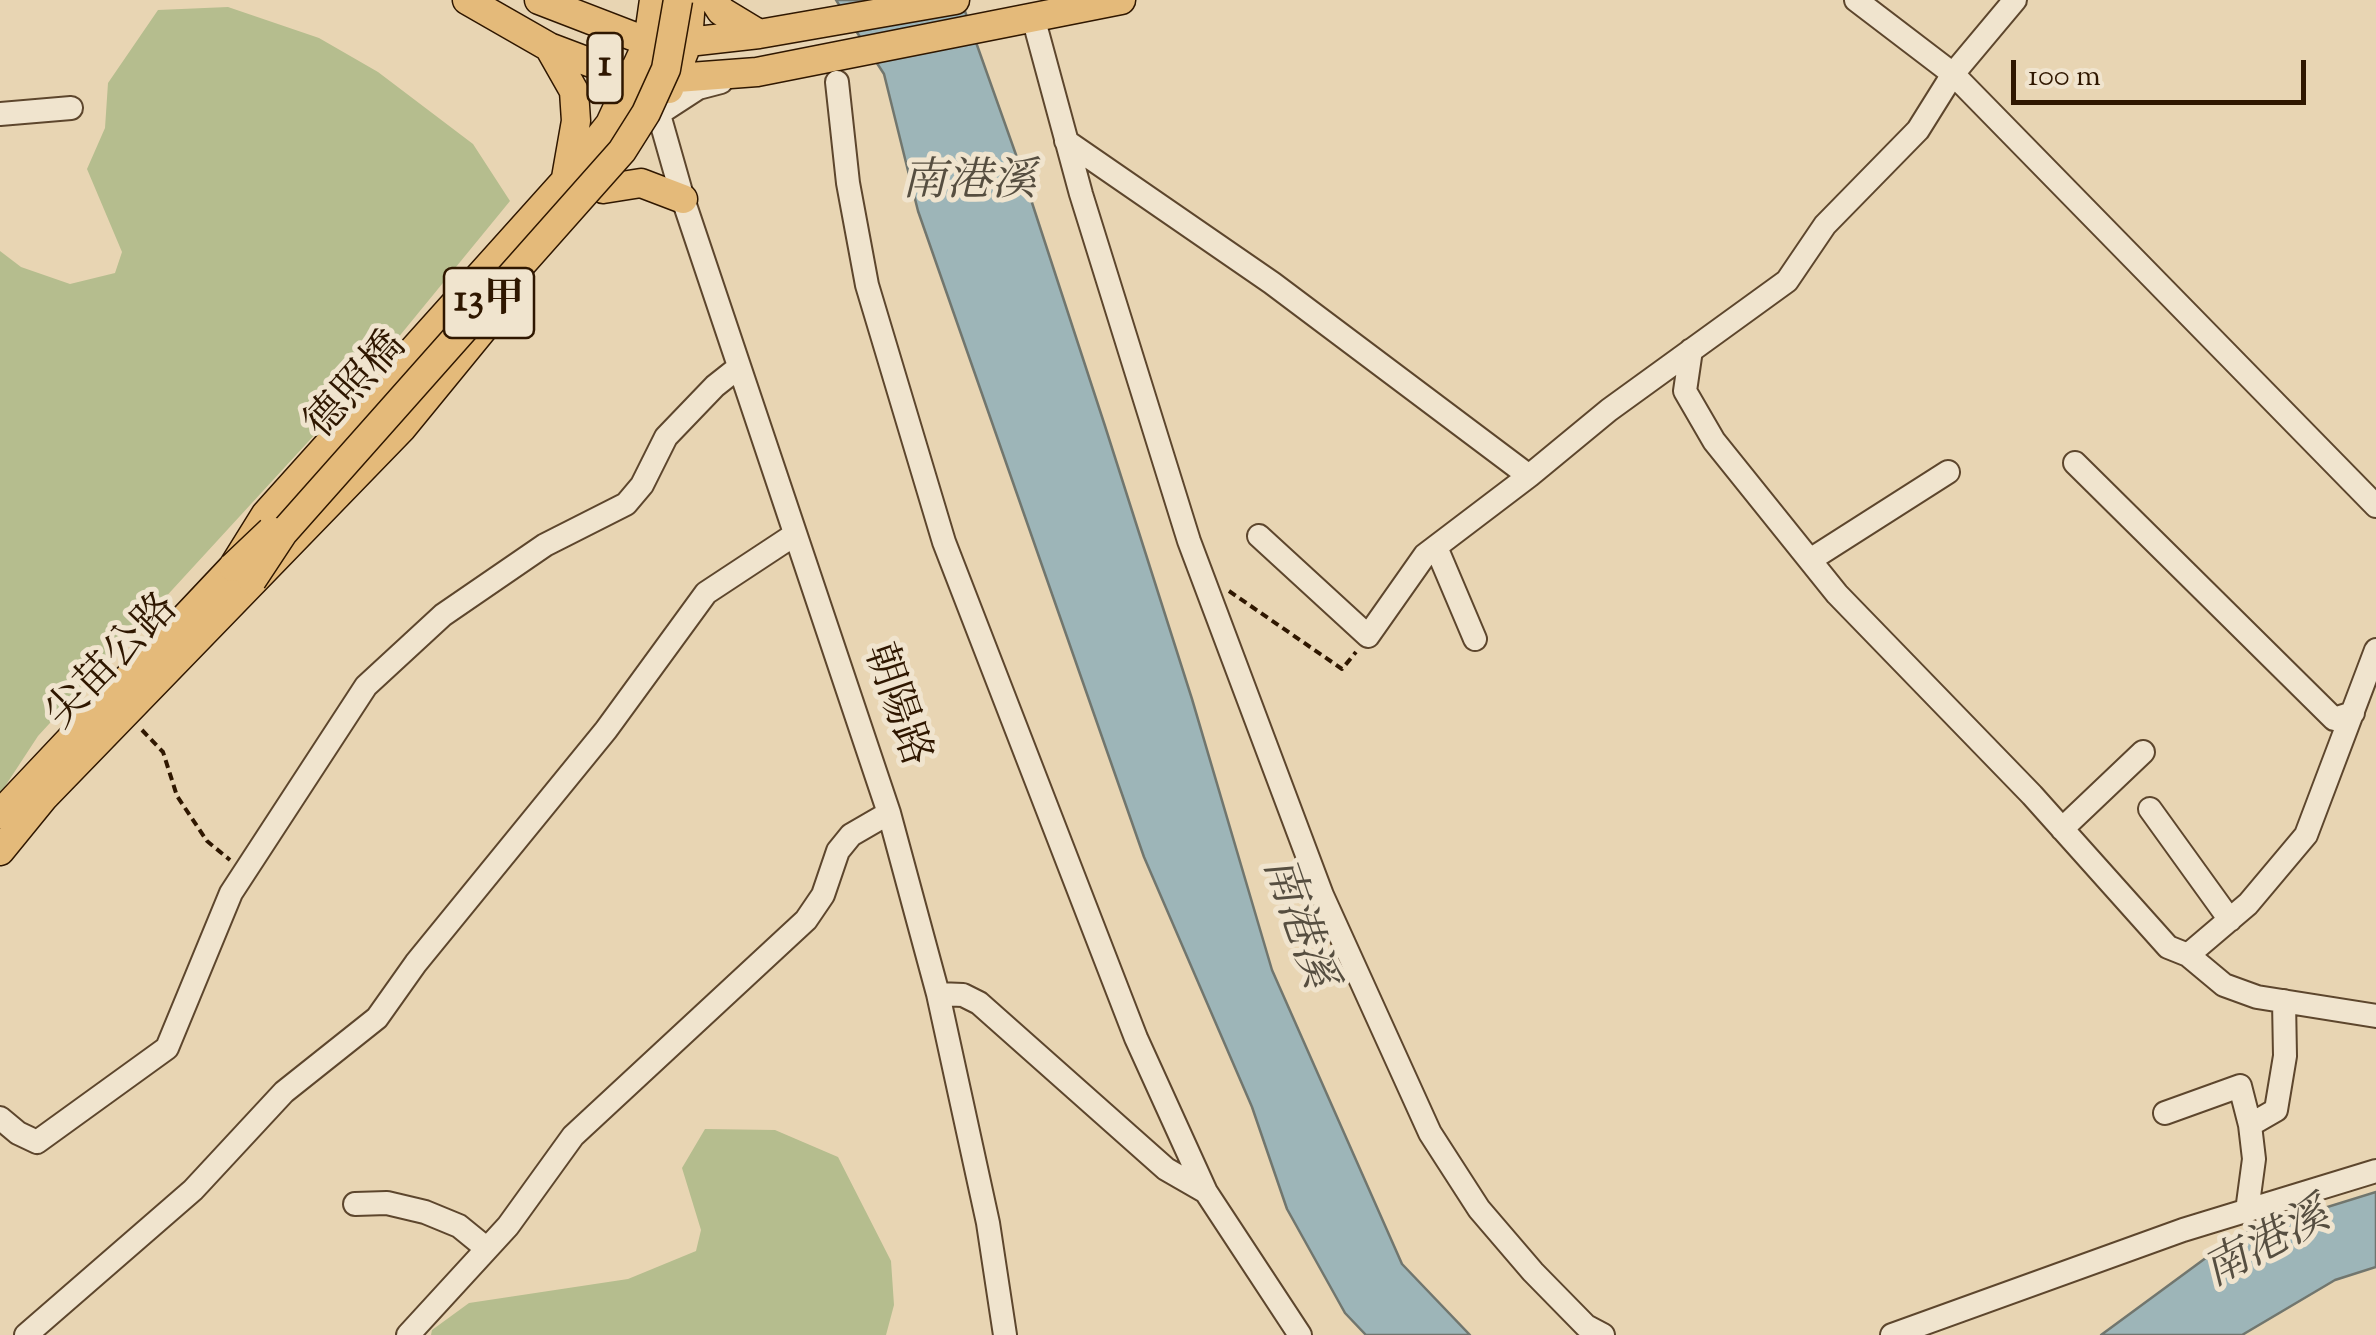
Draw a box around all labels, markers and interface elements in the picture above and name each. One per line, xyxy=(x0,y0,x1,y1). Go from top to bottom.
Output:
road number: 1 xyxy=(588,33,622,103)
scale bar xyxy=(2016,40,2311,102)
text: 100 m xyxy=(2028,56,2101,99)
water label: 南港溪 xyxy=(902,159,1036,213)
road number: 13甲 xyxy=(444,268,534,338)
street label: 德照橋 xyxy=(298,324,420,452)
street label: 尖苗公路 xyxy=(39,586,191,742)
street label: 朝陽路 xyxy=(849,638,937,774)
water label: 南港溪 xyxy=(1246,851,1342,997)
water label: 南港溪 xyxy=(2197,1192,2341,1304)

